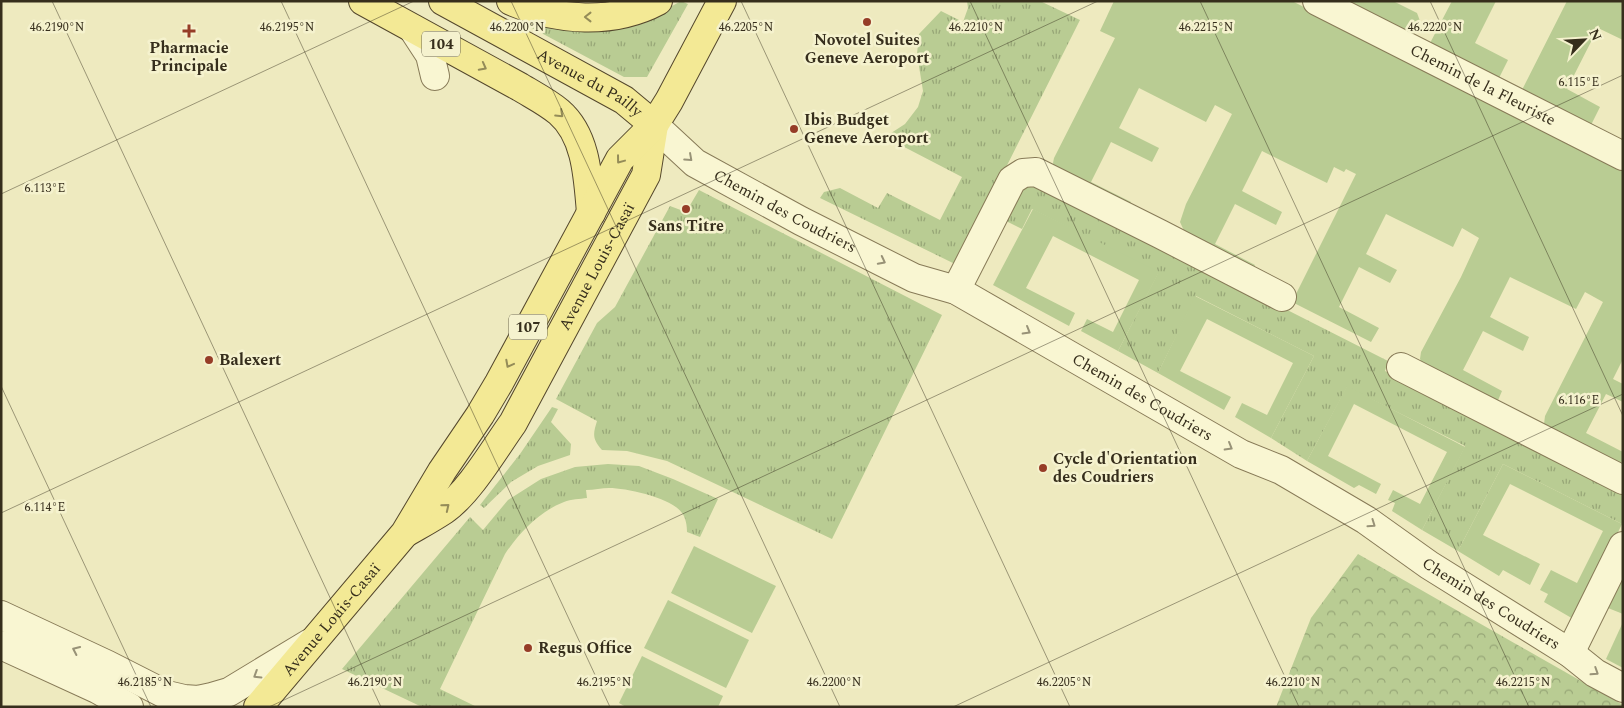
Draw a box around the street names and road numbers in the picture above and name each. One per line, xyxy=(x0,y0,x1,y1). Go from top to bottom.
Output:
road number: 104 xyxy=(422,32,460,56)
street label: Chemin de la Fleuriste xyxy=(1406,38,1560,132)
street label: Avenue du Pailly xyxy=(533,43,649,124)
street label: Chemin des Coudriers xyxy=(709,163,861,259)
street label: Avenue Louis-Casaï xyxy=(553,199,641,335)
road number: 107 xyxy=(509,314,547,340)
street label: Chemin des Coudriers xyxy=(1067,347,1217,447)
street label: Chemin des Coudriers xyxy=(1417,552,1565,656)
street label: Avenue Louis-Casaï xyxy=(277,558,386,682)

